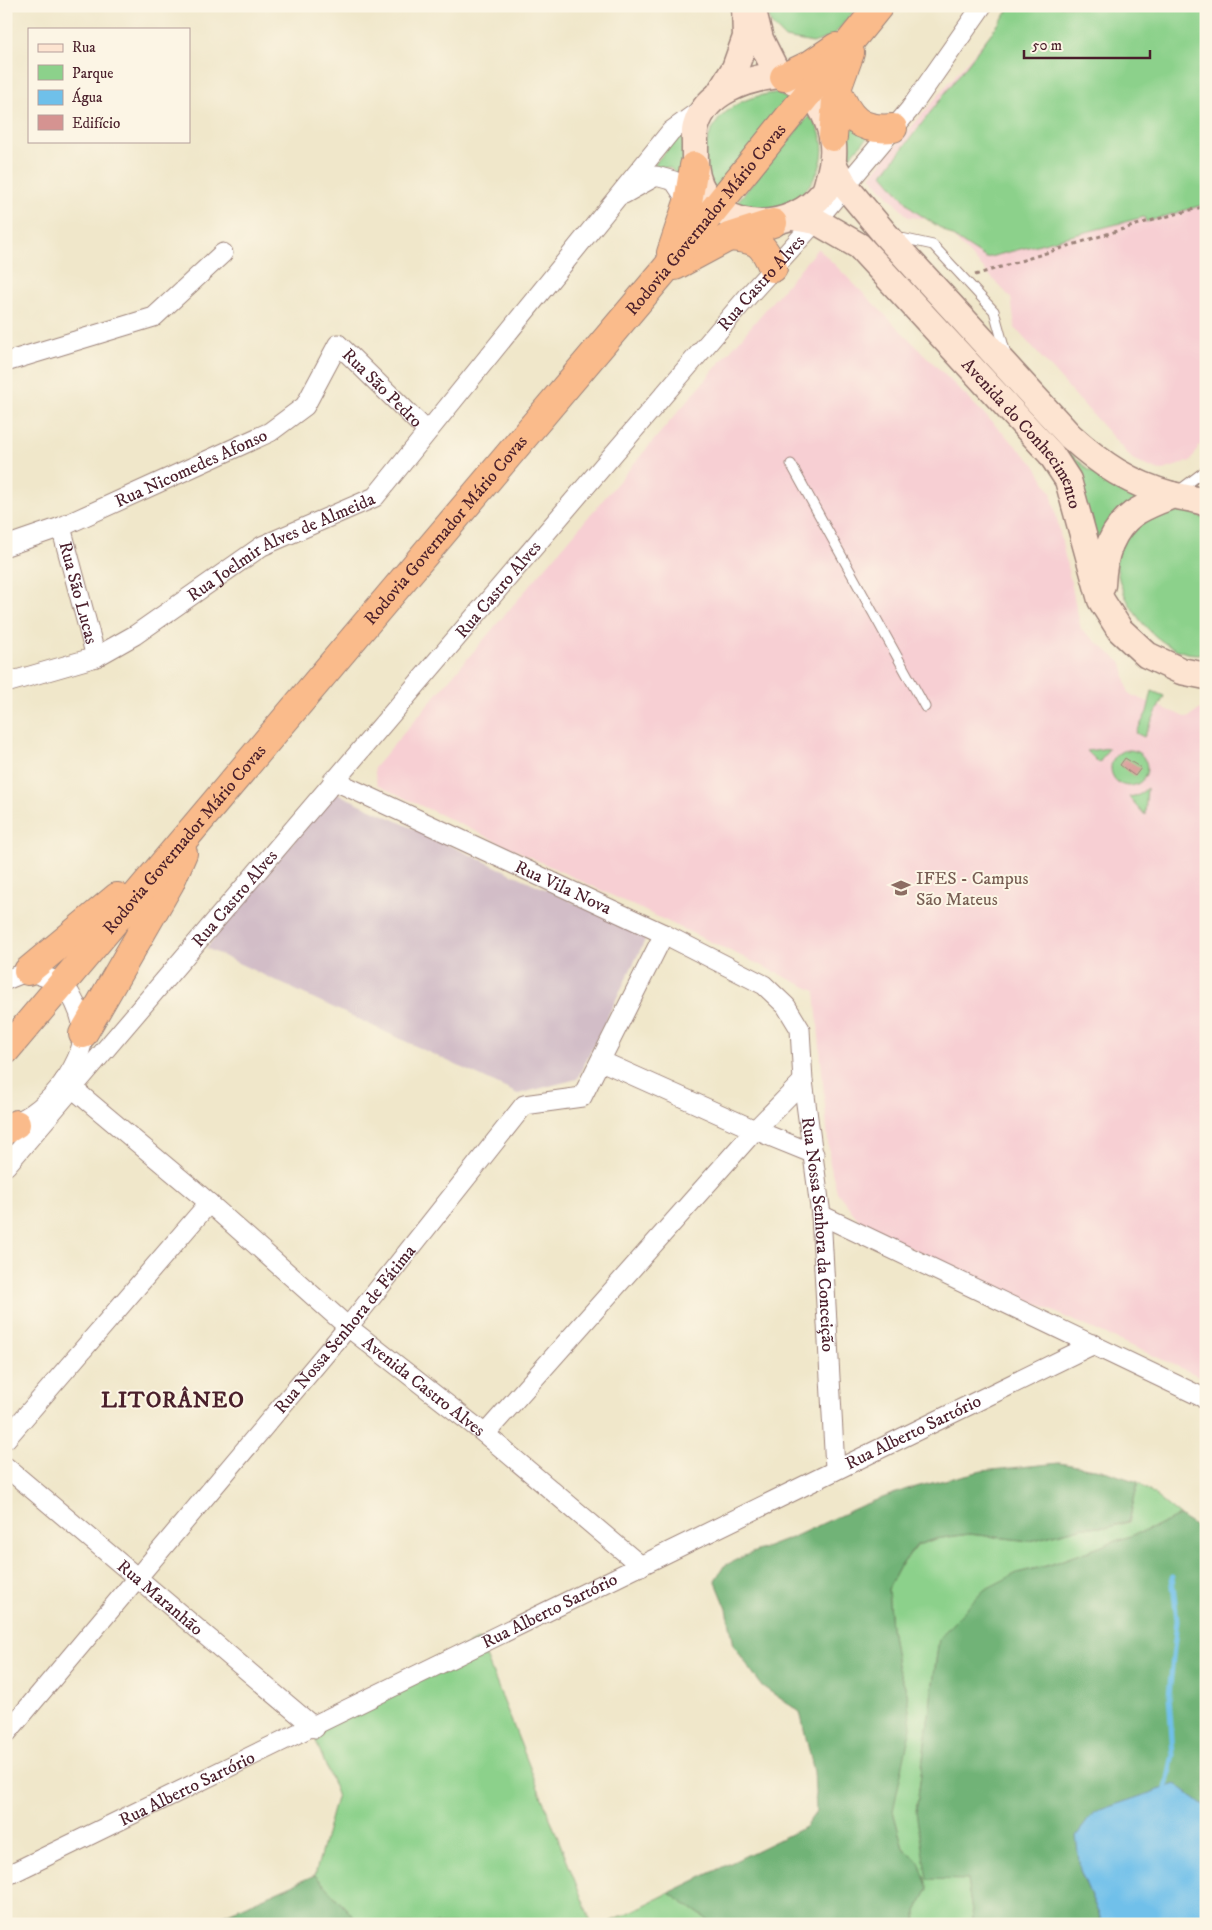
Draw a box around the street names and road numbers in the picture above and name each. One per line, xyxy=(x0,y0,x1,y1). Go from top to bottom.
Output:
street label: Rodovia Governador Mário Covas xyxy=(621,119,791,320)
street label: Rua Castro Alves xyxy=(713,231,810,336)
street label: Rua São Pedro xyxy=(337,344,427,433)
street label: Avenida do Conhecimento xyxy=(956,354,1085,512)
street label: Rua Nicomedes Afonso xyxy=(112,425,271,513)
street label: Rodovia Governador Mário Covas xyxy=(360,431,533,630)
street label: Rua Joelmir Alves de Almeida xyxy=(183,488,379,607)
street label: Rua Castro Alves xyxy=(451,537,546,643)
street label: Rua São Lucas xyxy=(53,539,102,647)
street label: Rodovia Governador Mário Covas xyxy=(98,740,271,939)
street label: Rua Castro Alves xyxy=(188,846,283,952)
street label: Rua Vila Nova xyxy=(511,856,615,920)
street label: Rua Nossa Senhora da Conceição xyxy=(796,1116,839,1353)
street label: Rua Nossa Senhora de Fátima xyxy=(270,1240,421,1418)
street label: Avenida Castro Alves xyxy=(357,1332,489,1442)
street label: Rua Alberto Sartório xyxy=(842,1390,985,1475)
street label: Rua Maranhão xyxy=(112,1556,207,1641)
street label: Rua Alberto Sartório xyxy=(479,1568,622,1654)
street label: Rua Alberto Sartório xyxy=(116,1747,259,1832)

